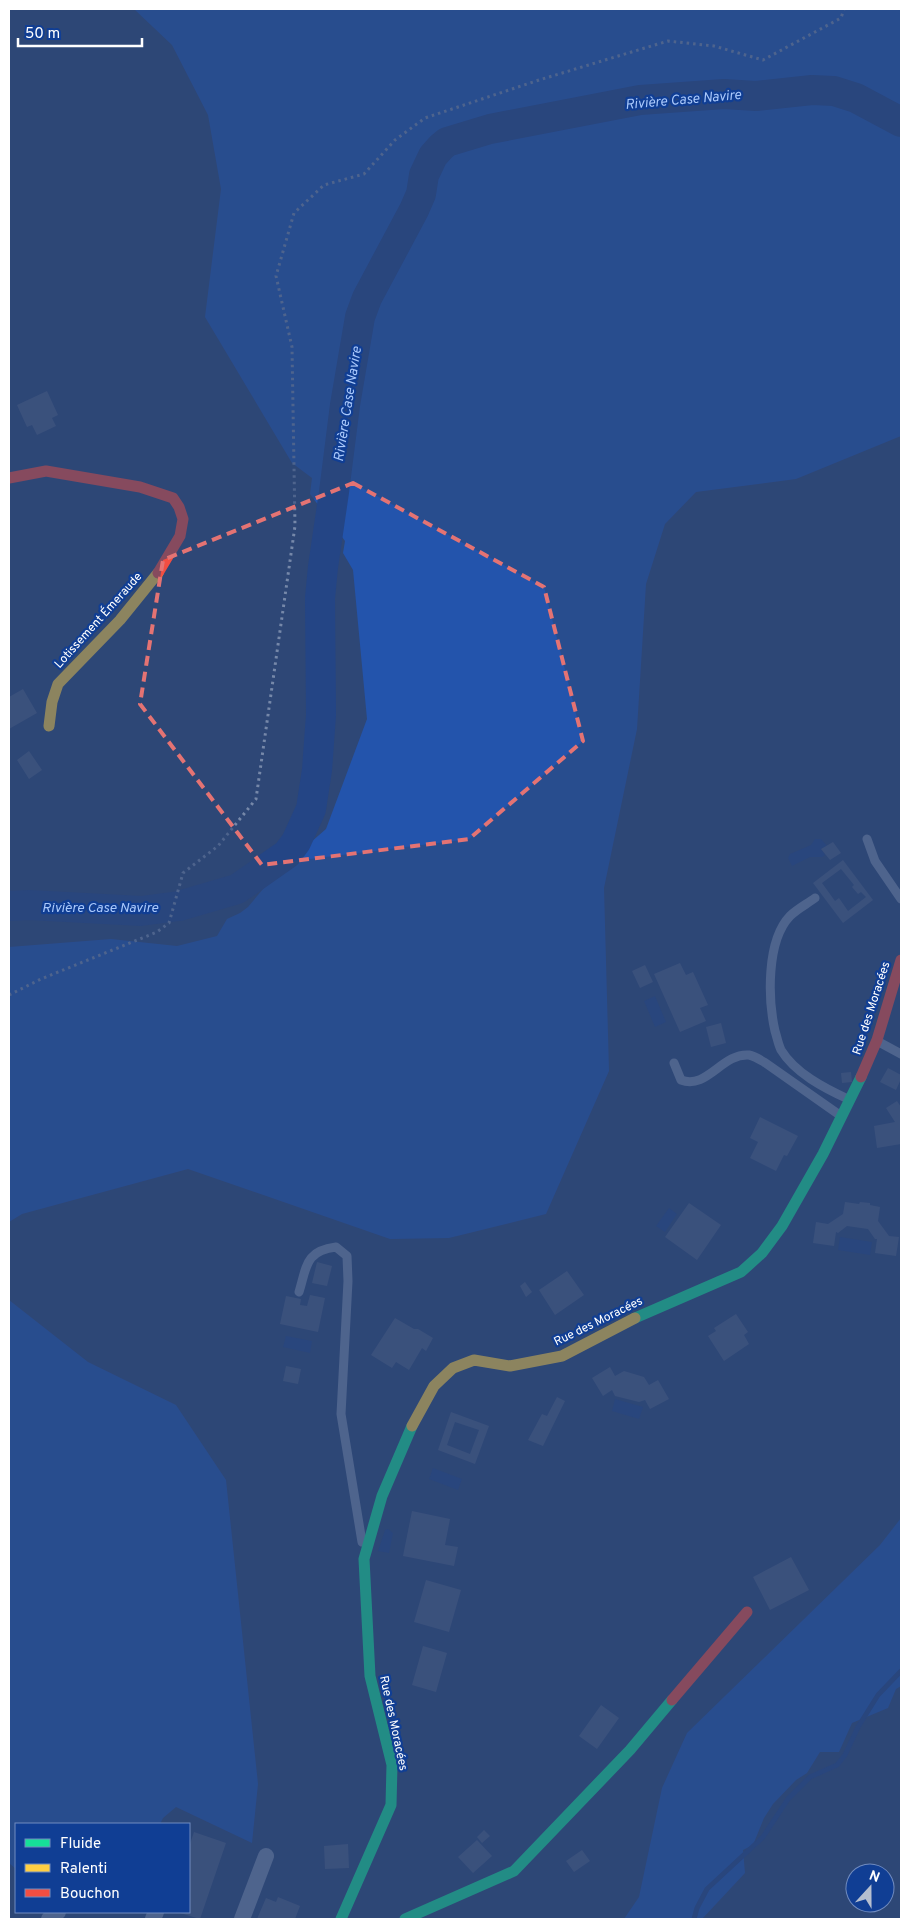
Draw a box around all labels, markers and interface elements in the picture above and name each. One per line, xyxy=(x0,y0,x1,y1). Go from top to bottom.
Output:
scale bar xyxy=(18,15,141,47)
text: 50 m xyxy=(25,25,60,44)
water label: Rivière Case Navire xyxy=(624,87,743,114)
water label: Rivière Case Navire xyxy=(331,345,366,463)
street label: Lotissement Émeraude xyxy=(51,569,146,672)
water label: Rivière Case Navire xyxy=(42,900,159,917)
street label: Rue des Moracées xyxy=(849,960,895,1057)
street label: Rue des Moracées xyxy=(551,1293,646,1350)
street label: Rue des Moracées xyxy=(375,1674,411,1772)
legend xyxy=(15,1823,190,1913)
text: Fluide xyxy=(60,1835,101,1854)
text: Ralenti xyxy=(60,1860,107,1879)
north arrow xyxy=(845,1863,895,1913)
text: N xyxy=(866,1868,882,1887)
text: Bouchon xyxy=(60,1885,120,1904)

